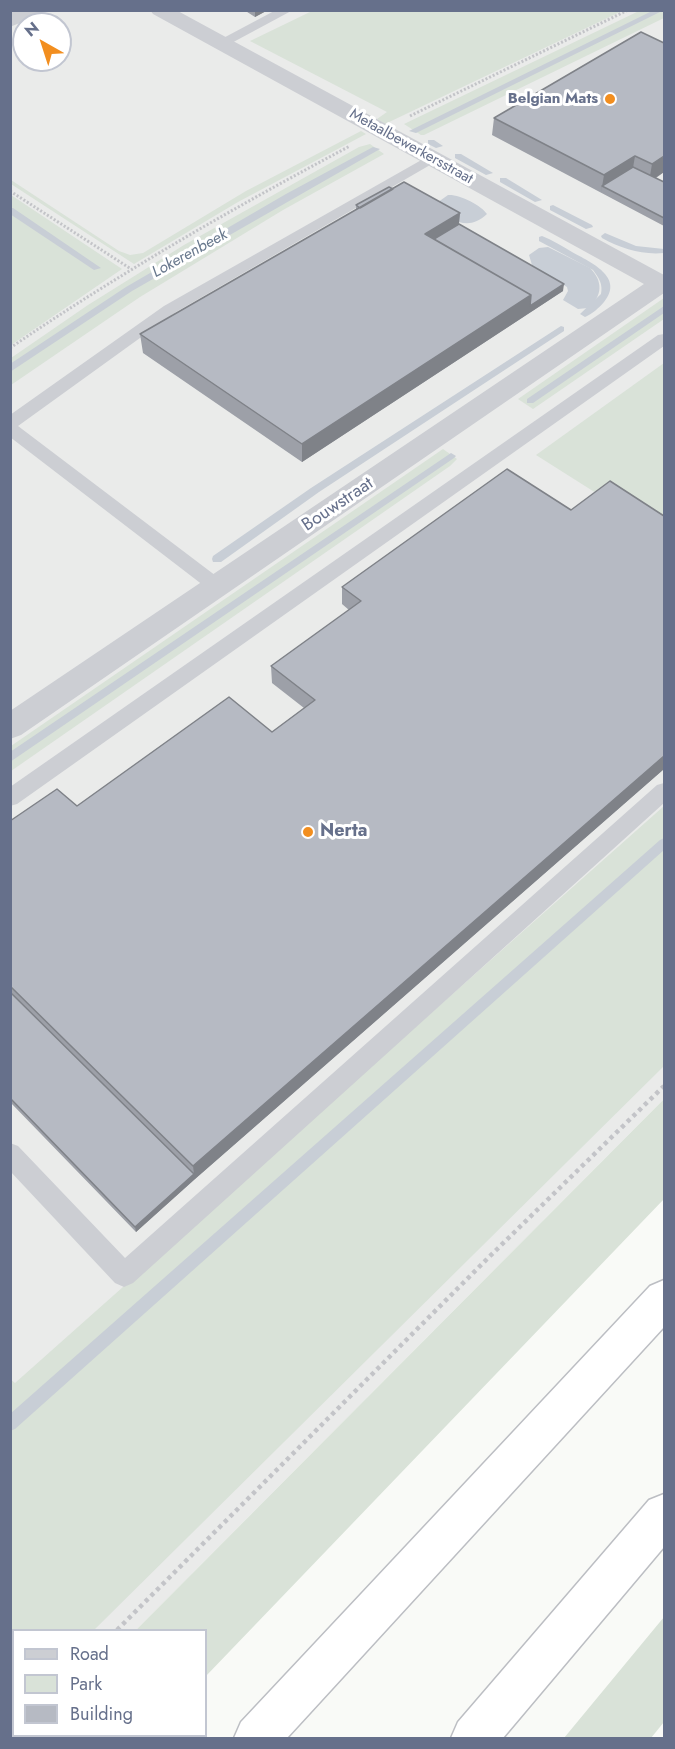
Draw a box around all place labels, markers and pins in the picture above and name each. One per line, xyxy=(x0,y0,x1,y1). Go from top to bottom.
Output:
place label: Belgian Mats xyxy=(508,90,598,108)
marker: Belgian Mats xyxy=(603,92,617,106)
place label: Nerta xyxy=(320,821,367,843)
marker: Nerta xyxy=(301,825,315,839)

